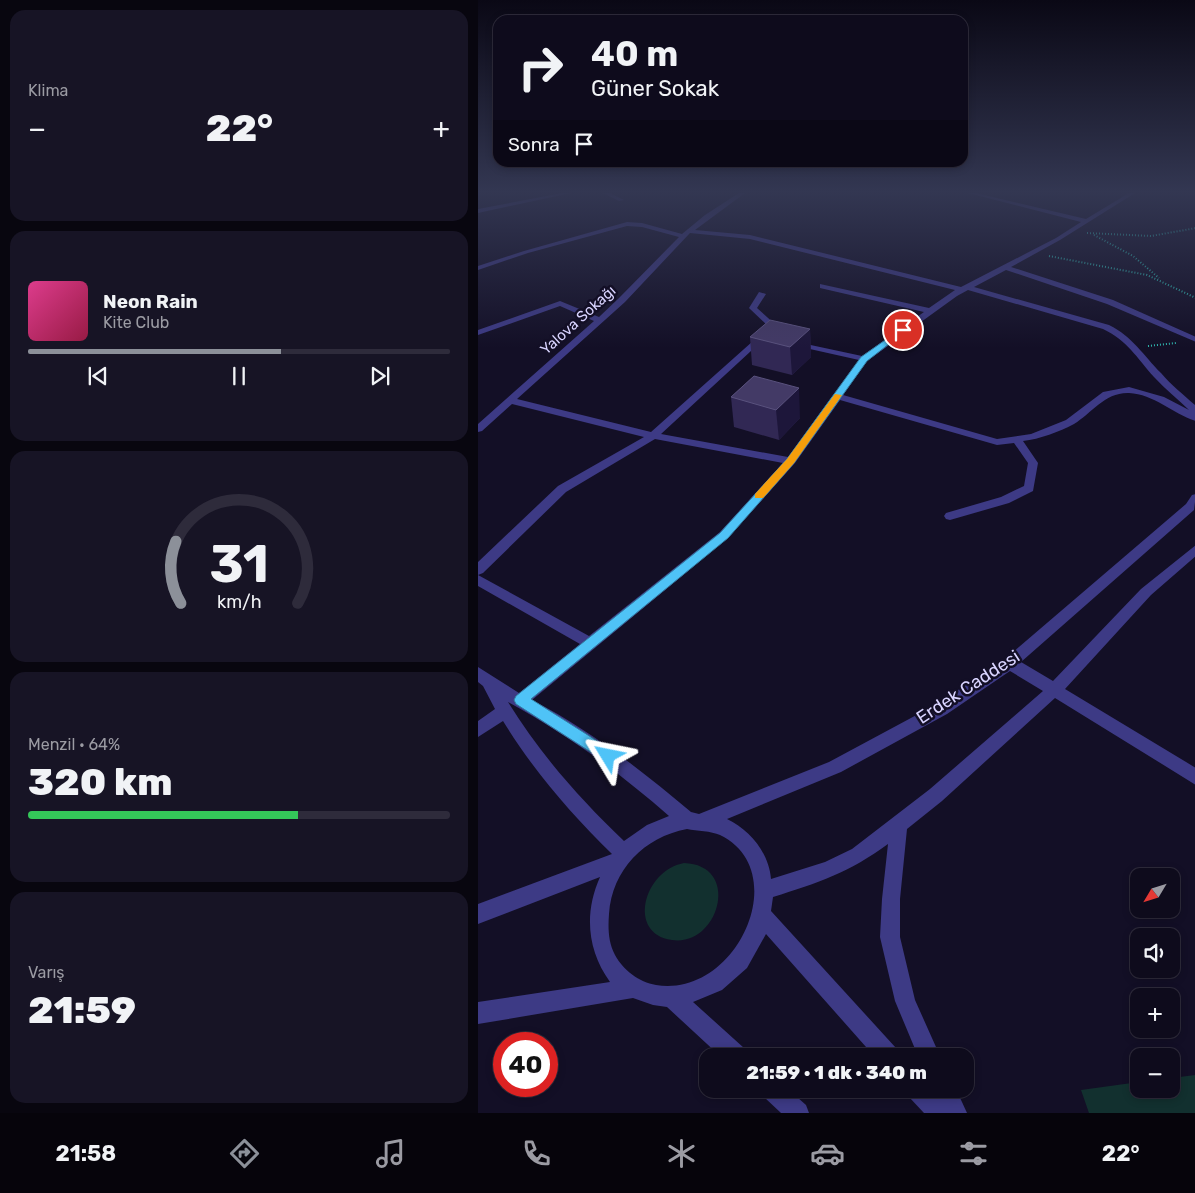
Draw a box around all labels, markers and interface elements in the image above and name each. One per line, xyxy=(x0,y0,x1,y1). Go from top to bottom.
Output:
text: 40 m xyxy=(591,33,678,75)
icon: right xyxy=(508,35,573,100)
text: Güner Sokak xyxy=(591,75,719,102)
text: Klima xyxy=(28,81,68,100)
text: 22° xyxy=(206,105,273,151)
text: − xyxy=(28,112,46,145)
text: + xyxy=(433,112,450,145)
icon: arrive xyxy=(570,130,598,158)
text: Sonra xyxy=(508,133,560,156)
street label: Yalova Sokağı xyxy=(537,282,619,358)
text: Neon Rain xyxy=(103,290,198,313)
pin xyxy=(882,309,924,351)
text: Kite Club xyxy=(103,313,169,332)
icon: arrive xyxy=(889,316,917,344)
icon: previous xyxy=(84,362,112,390)
icon: pause xyxy=(225,362,253,390)
icon: next xyxy=(366,362,394,390)
text: 31 xyxy=(209,533,269,595)
text: km/h xyxy=(217,591,261,612)
street label: Erdek Caddesi xyxy=(912,645,1024,729)
position arrow xyxy=(581,729,633,781)
text: Menzil · 64% xyxy=(28,735,120,754)
text: 320 km xyxy=(28,759,172,805)
north arrow xyxy=(1130,868,1180,918)
map controls xyxy=(1130,868,1180,1098)
button: sound xyxy=(1130,928,1180,978)
text: Varış xyxy=(28,963,65,982)
text: 21:59 xyxy=(28,987,136,1033)
button: + xyxy=(1130,988,1180,1038)
speed limit sign: 40 xyxy=(493,1032,558,1097)
button: − xyxy=(1130,1048,1180,1098)
text: 21:59 · 1 dk · 340 m xyxy=(746,1061,927,1084)
icon: directions xyxy=(227,1136,262,1171)
icon: music xyxy=(373,1136,408,1171)
icon: phone xyxy=(519,1136,554,1171)
icon: climate xyxy=(664,1136,699,1171)
icon: car xyxy=(810,1136,845,1171)
icon: filters xyxy=(956,1136,991,1171)
text: 21:58 xyxy=(55,1140,116,1167)
text: 22° xyxy=(1102,1140,1140,1167)

